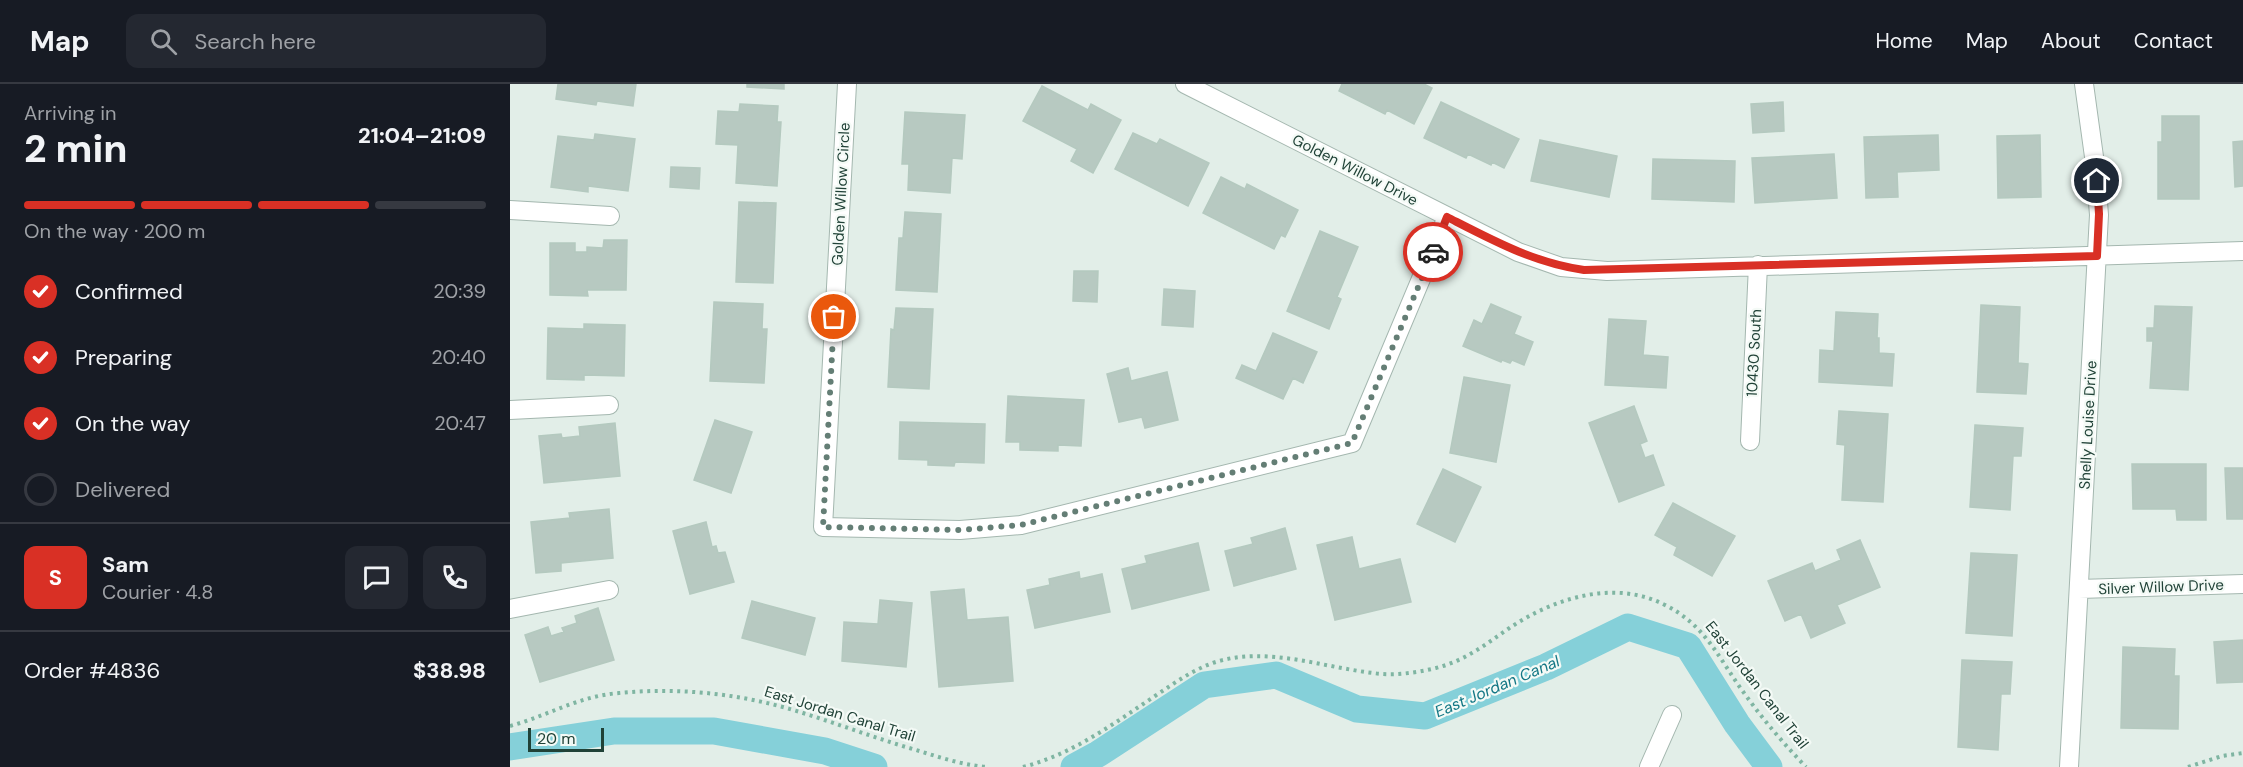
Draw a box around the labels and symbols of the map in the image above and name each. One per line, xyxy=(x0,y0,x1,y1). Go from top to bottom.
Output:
street label: Golden Willow Circle xyxy=(827,122,855,266)
street label: Golden Willow Drive xyxy=(1289,130,1421,210)
pin xyxy=(2071,155,2122,206)
courier xyxy=(1403,222,1463,282)
pin xyxy=(808,291,859,342)
street label: 10430 South xyxy=(1742,309,1766,397)
street label: Shelly Louise Drive xyxy=(2075,360,2101,490)
street label: Silver Willow Drive xyxy=(2098,575,2224,599)
street label: East Jordan Canal Trail xyxy=(1701,617,1813,753)
water label: East Jordan Canal xyxy=(1432,651,1563,722)
street label: East Jordan Canal Trail xyxy=(762,682,918,746)
scale bar xyxy=(528,725,604,752)

